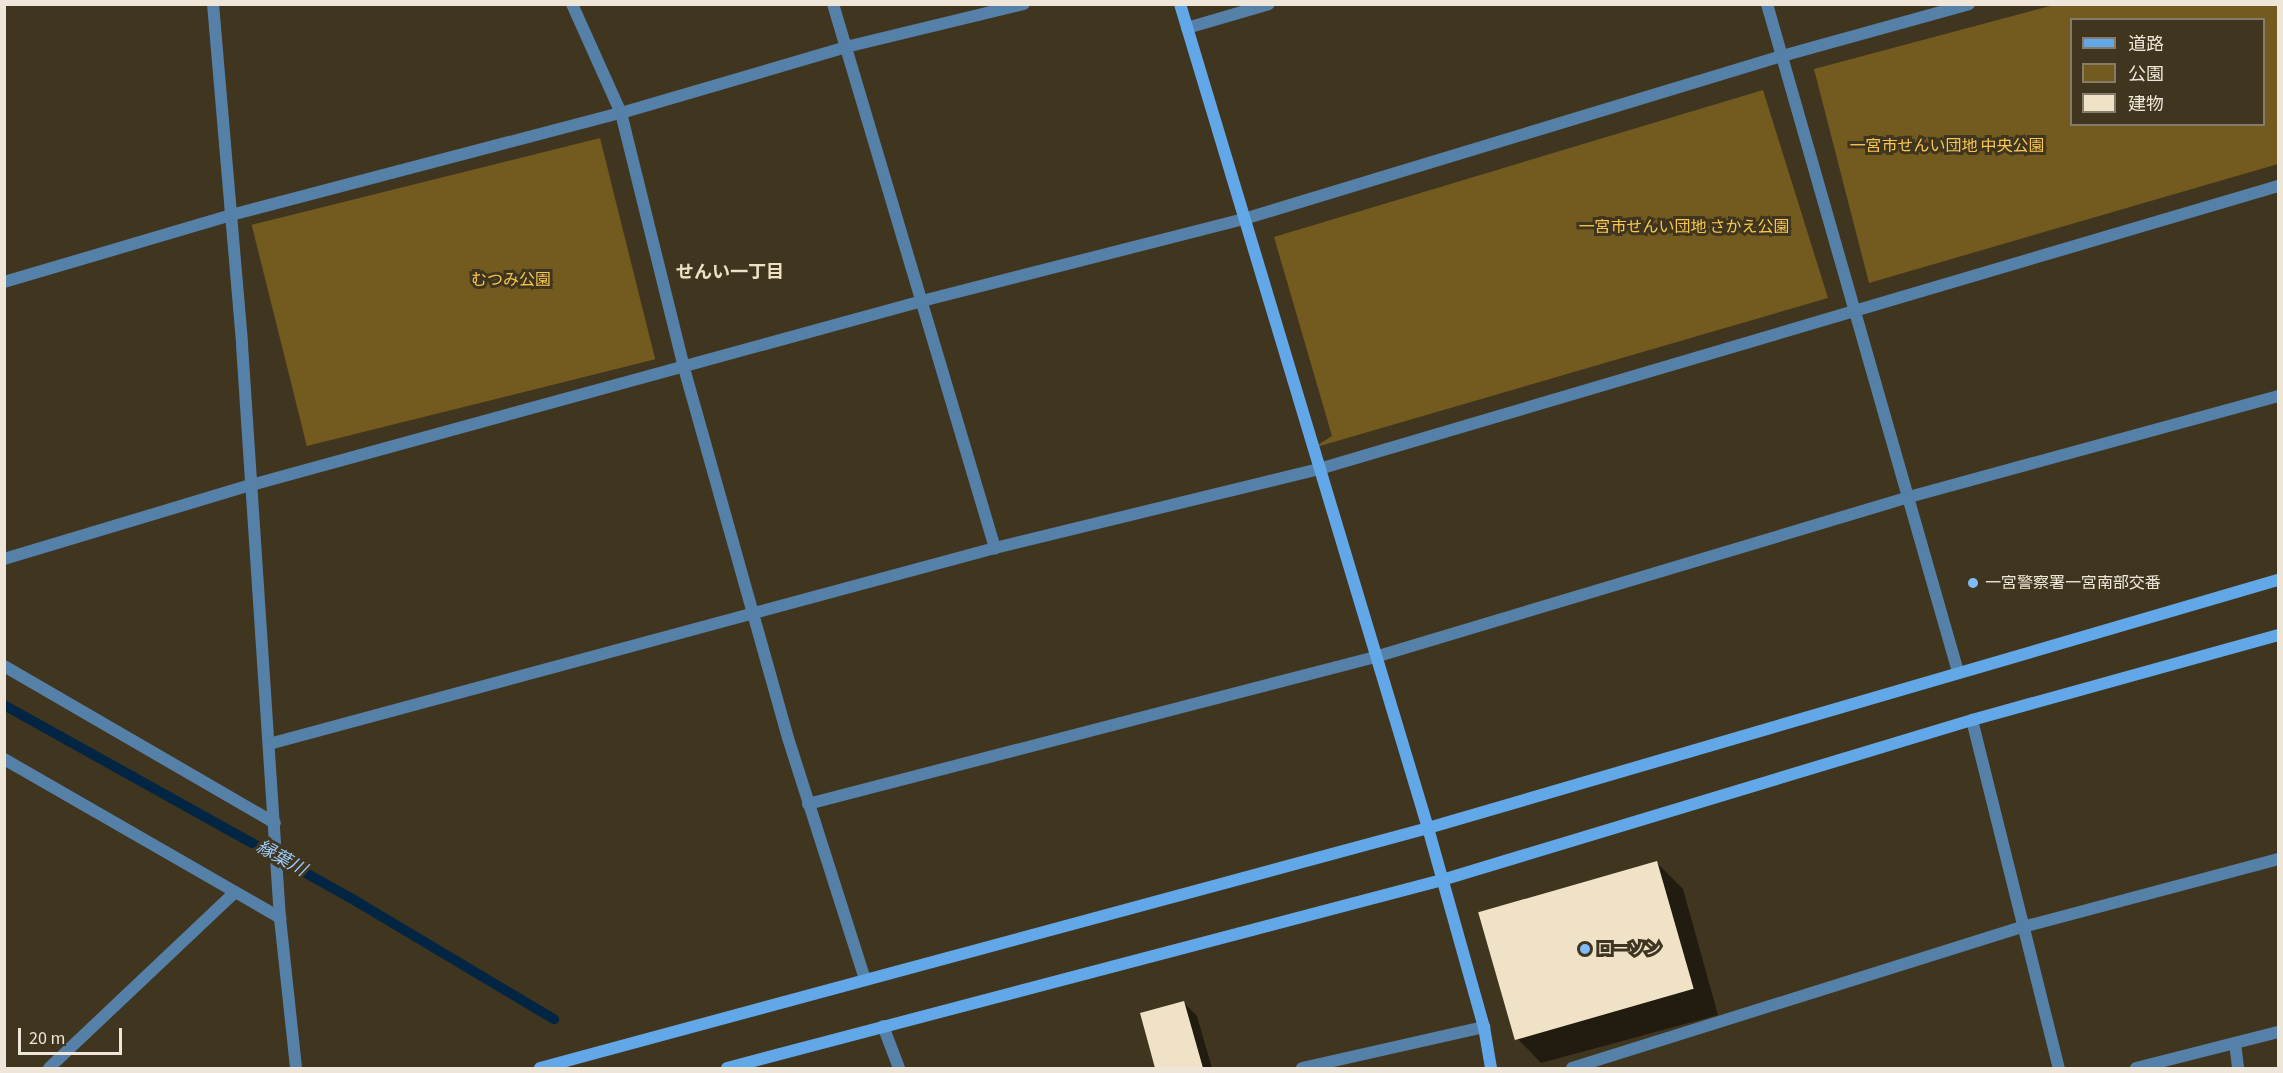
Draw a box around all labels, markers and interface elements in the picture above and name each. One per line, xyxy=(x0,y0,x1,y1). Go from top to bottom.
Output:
legend xyxy=(2070,18,2265,126)
text: 道路 xyxy=(2128,32,2164,57)
text: 公園 xyxy=(2128,62,2164,87)
text: 建物 xyxy=(2128,92,2164,117)
park label: 一宮市せんい団地 中央公園 xyxy=(1849,136,2045,156)
park label: 一宮市せんい団地 さかえ公園 xyxy=(1578,217,1790,237)
district label: せんい一丁目 xyxy=(676,262,784,284)
park label: むつみ公園 xyxy=(471,270,551,290)
place label: 一宮警察署一宮南部交番 xyxy=(1985,573,2161,593)
marker: 一宮警察署一宮南部交番 xyxy=(1966,576,1980,590)
water label: 縁葉川 xyxy=(252,836,310,882)
place label: ローソン xyxy=(1597,939,1661,959)
marker: ローソン xyxy=(1578,942,1592,956)
scale bar xyxy=(21,1016,124,1054)
text: 20 m xyxy=(29,1026,65,1051)

